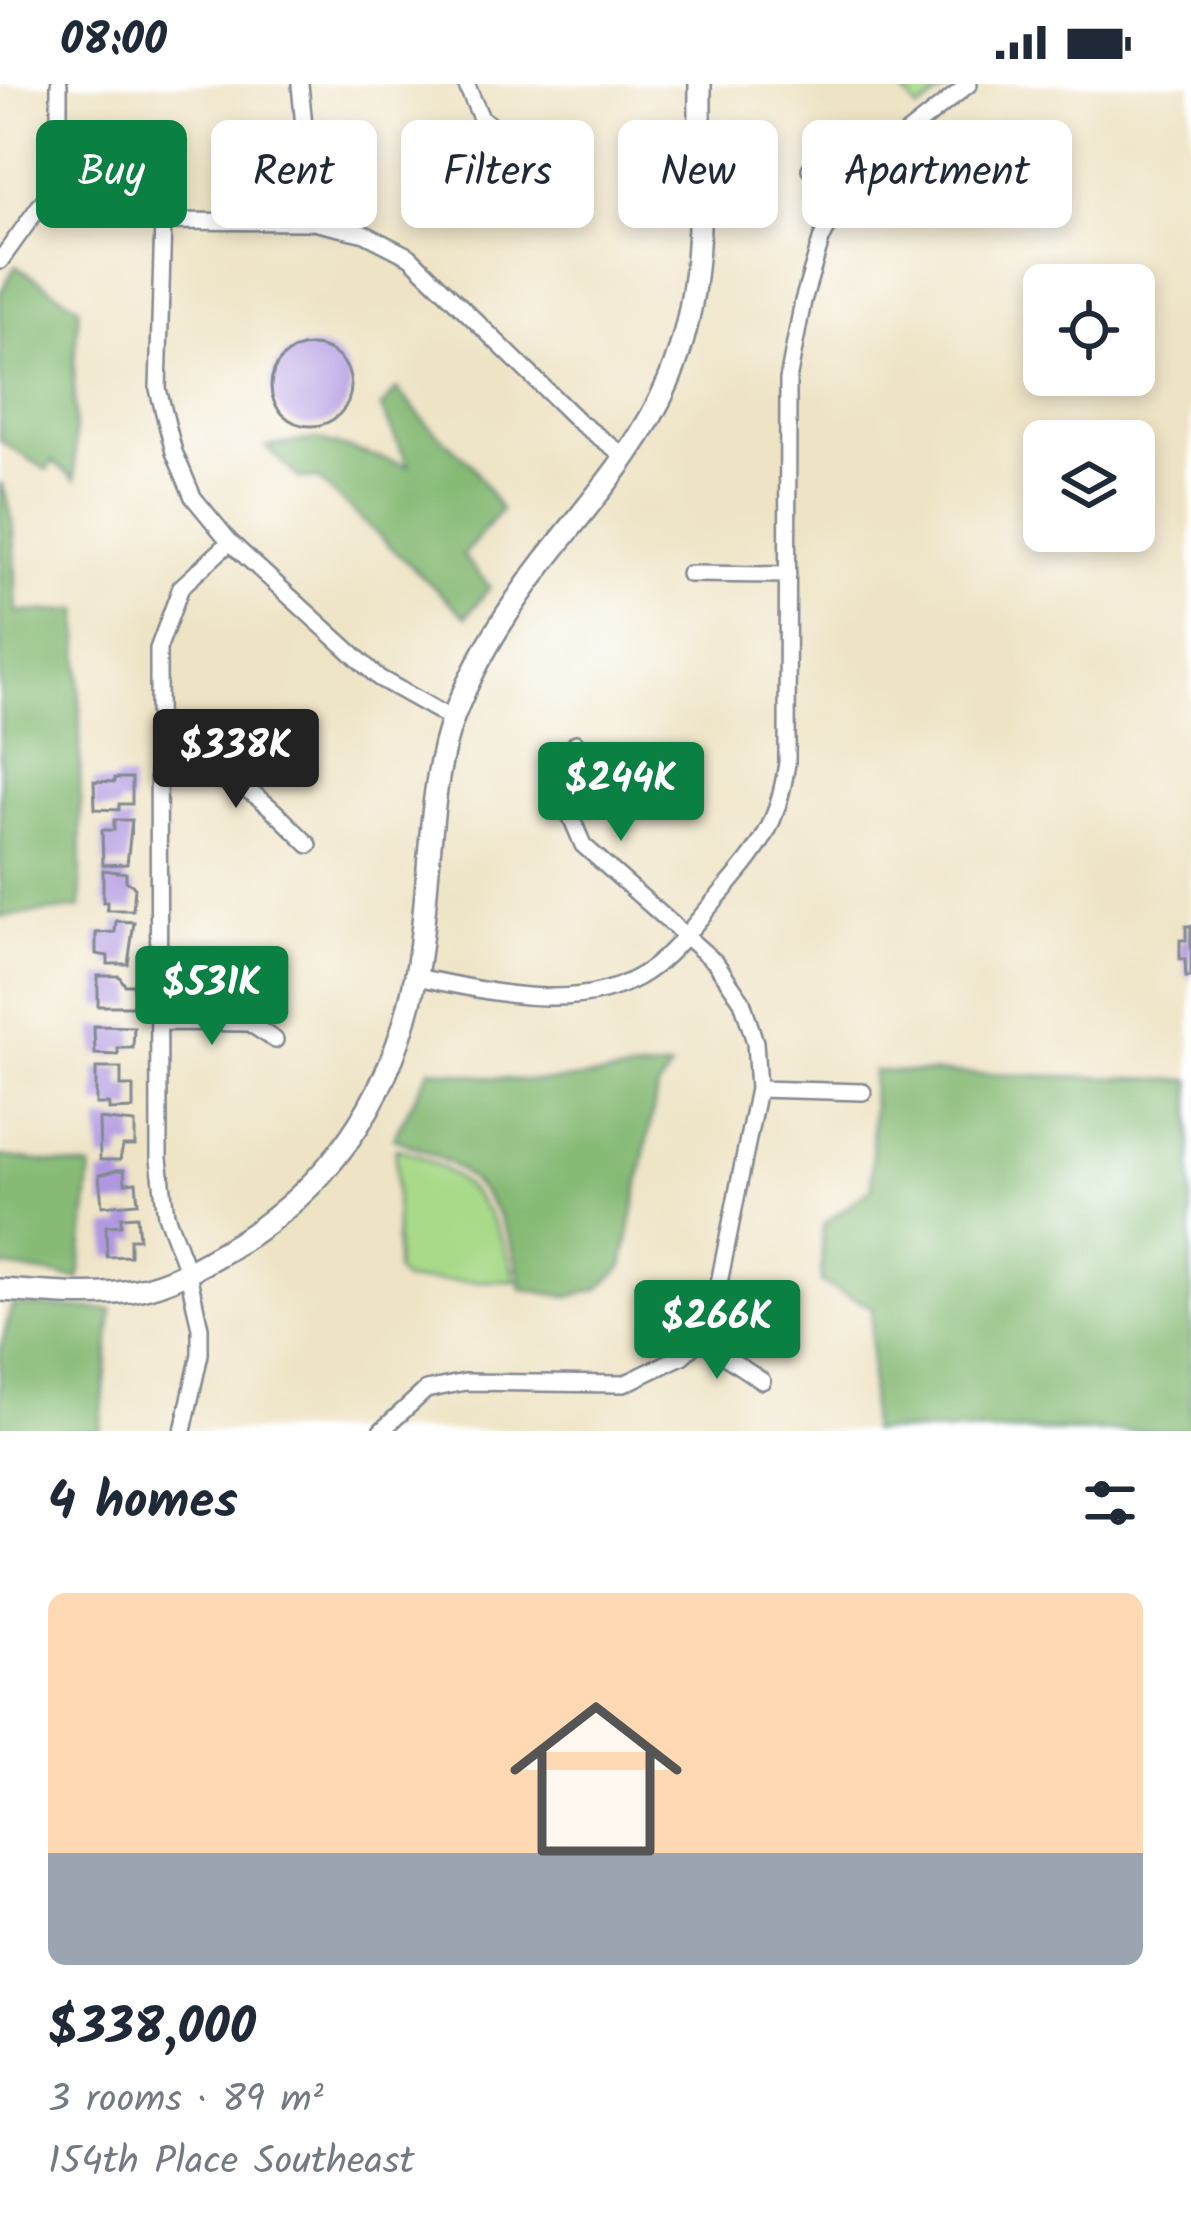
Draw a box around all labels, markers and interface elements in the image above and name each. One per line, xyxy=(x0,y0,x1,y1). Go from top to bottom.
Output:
text: 08:00 xyxy=(60,6,167,78)
chip: Buy xyxy=(36,120,187,228)
chip: Rent xyxy=(211,120,377,228)
chip: Filters xyxy=(401,120,594,228)
chip: New xyxy=(618,120,778,228)
chip: Apartment xyxy=(802,120,1072,228)
map controls xyxy=(1023,264,1155,552)
button: locate xyxy=(1023,264,1155,396)
button: layers xyxy=(1023,420,1155,552)
pin: $338K xyxy=(152,709,320,811)
text: $338K xyxy=(180,717,292,779)
pin: $244K xyxy=(537,742,705,844)
text: $244K xyxy=(565,750,677,812)
pin: $531K xyxy=(128,946,296,1048)
text: $531K xyxy=(162,954,262,1016)
pin: $266K xyxy=(633,1280,801,1382)
text: $266K xyxy=(661,1288,773,1350)
text: 4 homes xyxy=(48,1463,238,1544)
icon: filters xyxy=(1077,1470,1143,1536)
icon: home xyxy=(488,1671,704,1887)
text: $338,000 xyxy=(48,1989,256,2070)
text: 3 rooms · 89 m² xyxy=(48,2070,324,2132)
text: 154th Place Southeast xyxy=(48,2132,415,2194)

